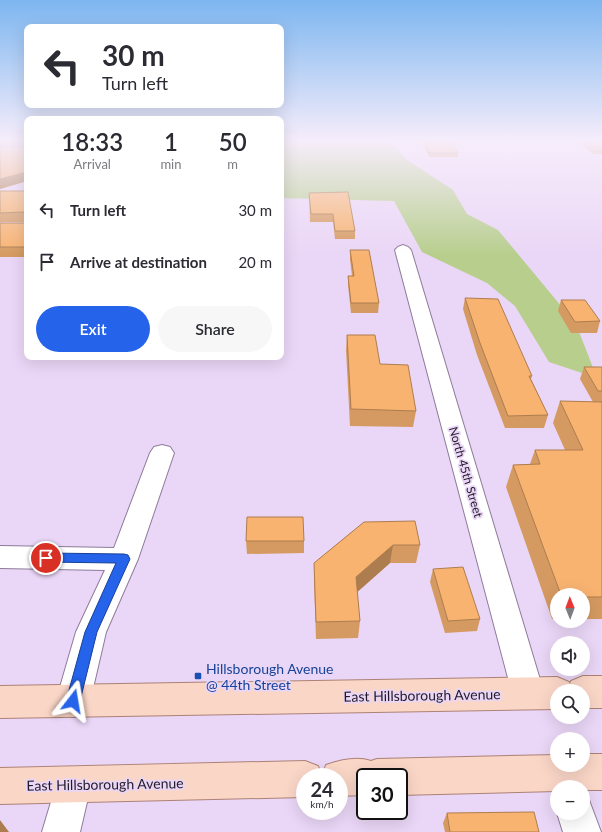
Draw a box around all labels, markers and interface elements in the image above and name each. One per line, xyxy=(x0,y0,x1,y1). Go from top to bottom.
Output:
text: 30 m xyxy=(102,38,165,72)
icon: left xyxy=(36,40,88,92)
text: Turn left xyxy=(102,72,168,94)
text: 18:33 xyxy=(61,127,123,156)
text: 1 xyxy=(164,127,178,156)
text: 50 xyxy=(219,127,247,156)
text: Arrival xyxy=(73,156,111,172)
text: min xyxy=(160,156,181,172)
text: m xyxy=(227,156,238,172)
icon: left xyxy=(36,199,58,221)
text: Turn left xyxy=(70,201,126,219)
text: 30 m xyxy=(238,201,272,219)
icon: arrive xyxy=(36,251,58,273)
text: Arrive at destination xyxy=(70,253,207,271)
text: 20 m xyxy=(238,253,272,271)
button: Exit xyxy=(36,306,150,352)
button: Share xyxy=(158,306,272,352)
street label: North 45th Street xyxy=(446,425,486,520)
pin xyxy=(29,541,63,575)
icon: arrive xyxy=(35,547,57,569)
north arrow xyxy=(550,588,590,628)
map controls xyxy=(550,588,590,820)
button: sound xyxy=(550,636,590,676)
place label: Hillsborough Avenue @ 44th Street xyxy=(206,660,334,693)
marker: Hillsborough Avenue @ 44th Street xyxy=(193,671,203,681)
position arrow xyxy=(52,680,94,722)
button: search xyxy=(550,684,590,724)
street label: East Hillsborough Avenue xyxy=(343,685,501,705)
button: + xyxy=(550,732,590,772)
speed limit sign: 30 xyxy=(356,768,408,820)
street label: East Hillsborough Avenue xyxy=(26,774,184,794)
text: 24 xyxy=(310,777,334,801)
button: − xyxy=(550,780,590,820)
text: km/h xyxy=(310,798,334,810)

